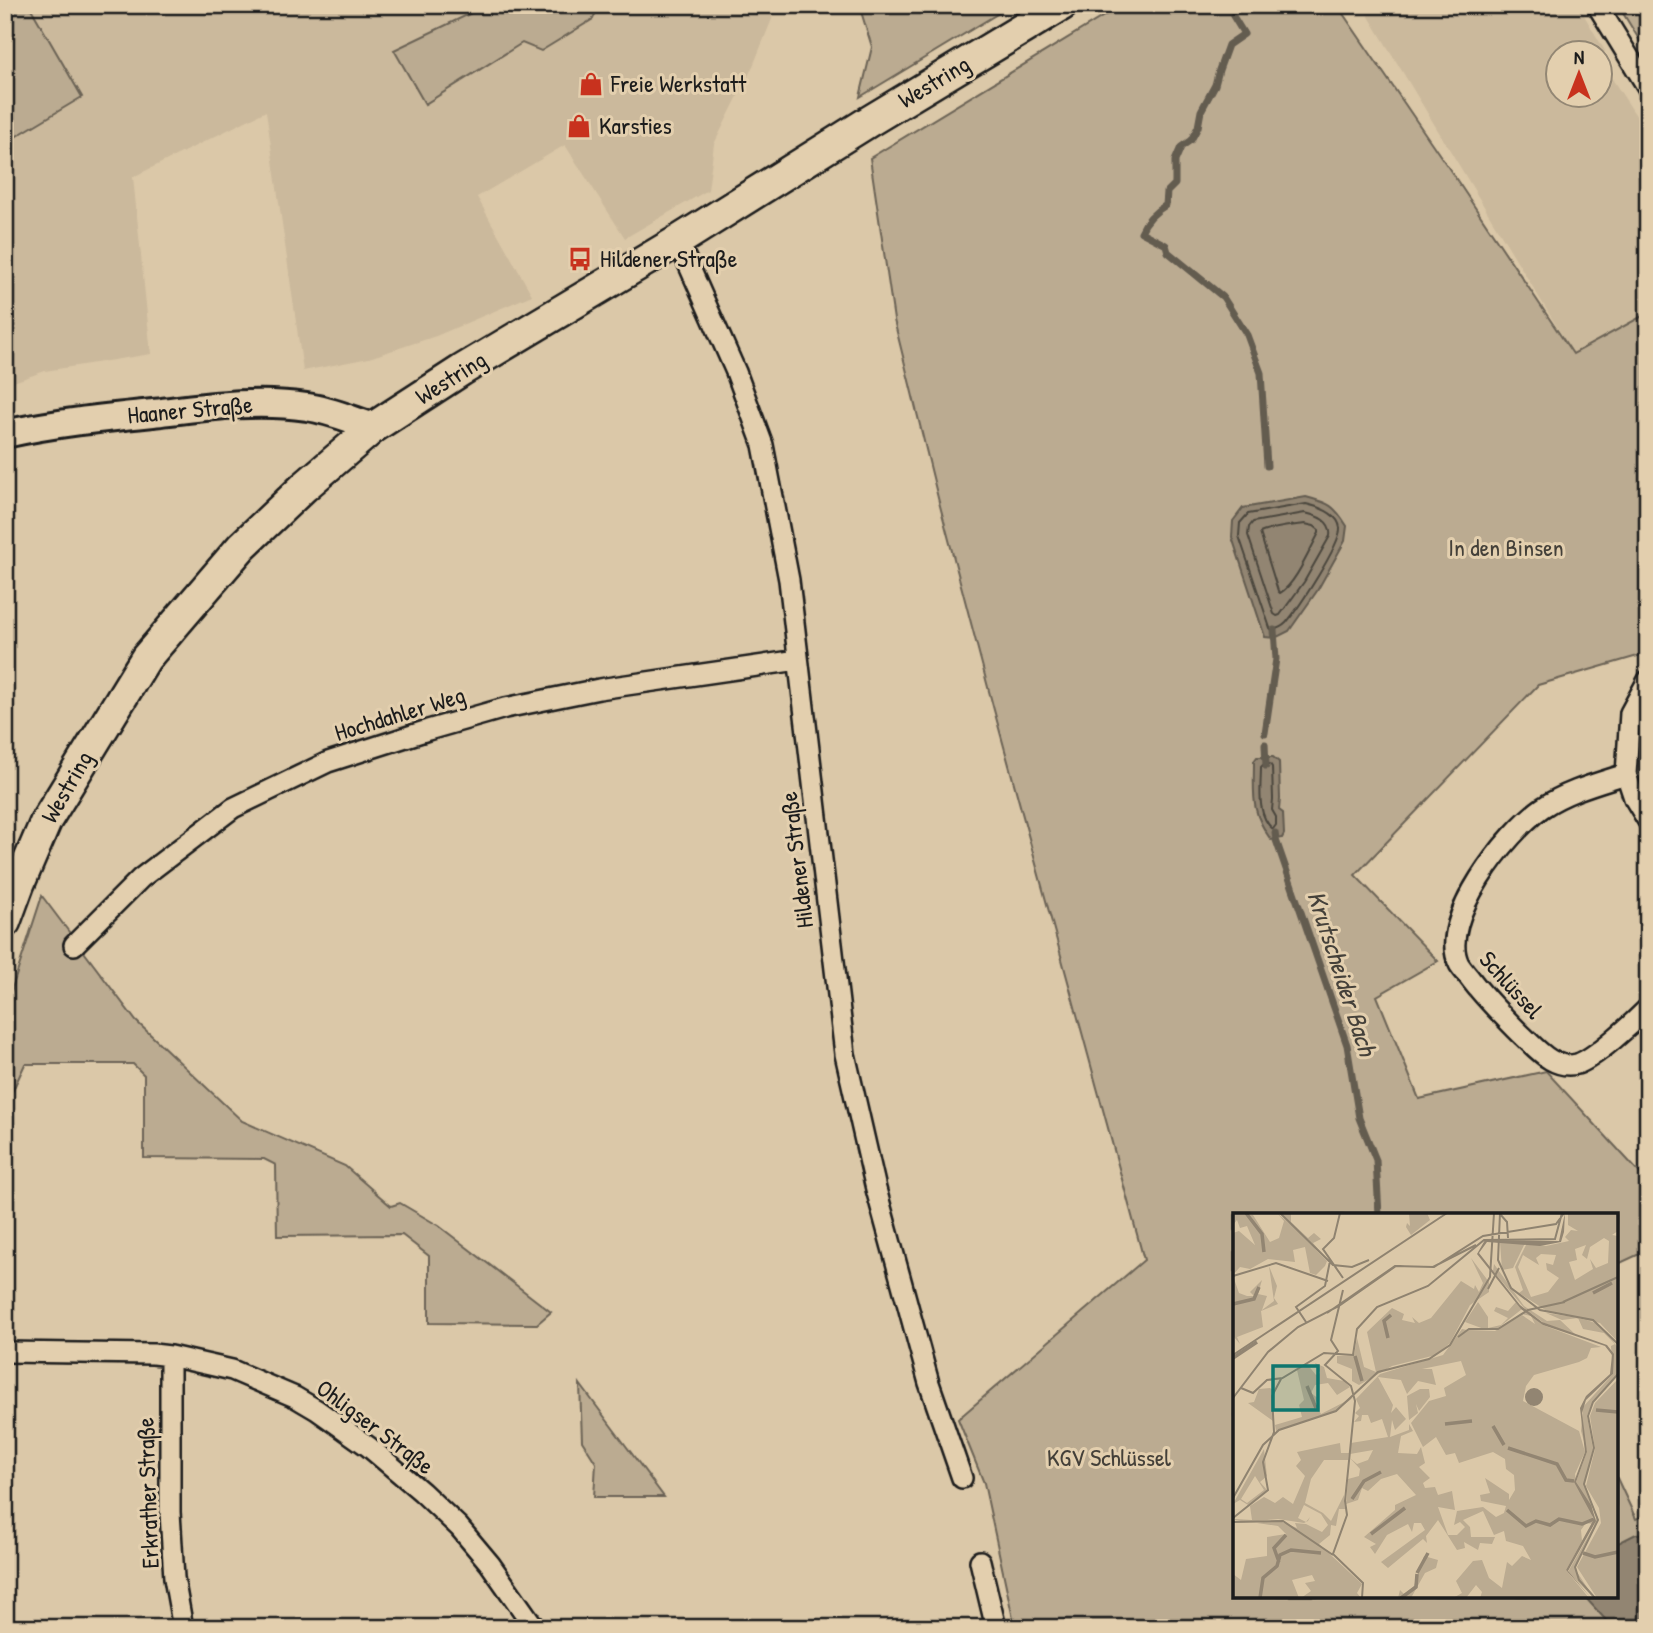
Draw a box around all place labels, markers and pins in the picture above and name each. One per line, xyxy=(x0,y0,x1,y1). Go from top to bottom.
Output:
place label: Freie Werkstatt xyxy=(610,67,747,99)
shop icon: Freie Werkstatt xyxy=(577,70,605,98)
place label: Karsties xyxy=(599,109,672,141)
shop icon: Karsties xyxy=(565,112,593,140)
place label: Hildener Straße xyxy=(600,242,738,274)
bus stop icon: Hildener Straße xyxy=(566,245,594,273)

